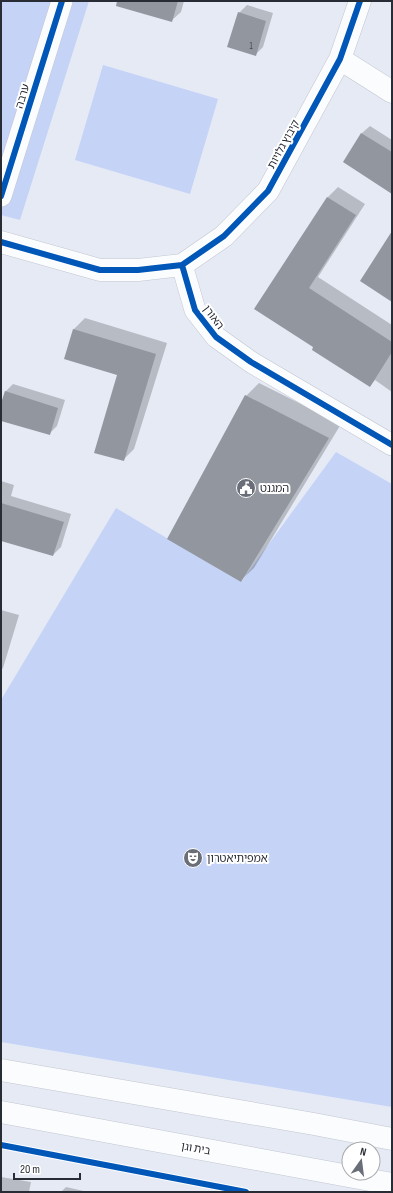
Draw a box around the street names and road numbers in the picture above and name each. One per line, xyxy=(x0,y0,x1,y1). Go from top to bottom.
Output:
street label: ערבה xyxy=(13,82,32,110)
street label: קיבוץ גלויות xyxy=(265,118,302,171)
street label: האורן xyxy=(200,303,227,332)
street label: בית וגן xyxy=(180,1140,212,1157)

